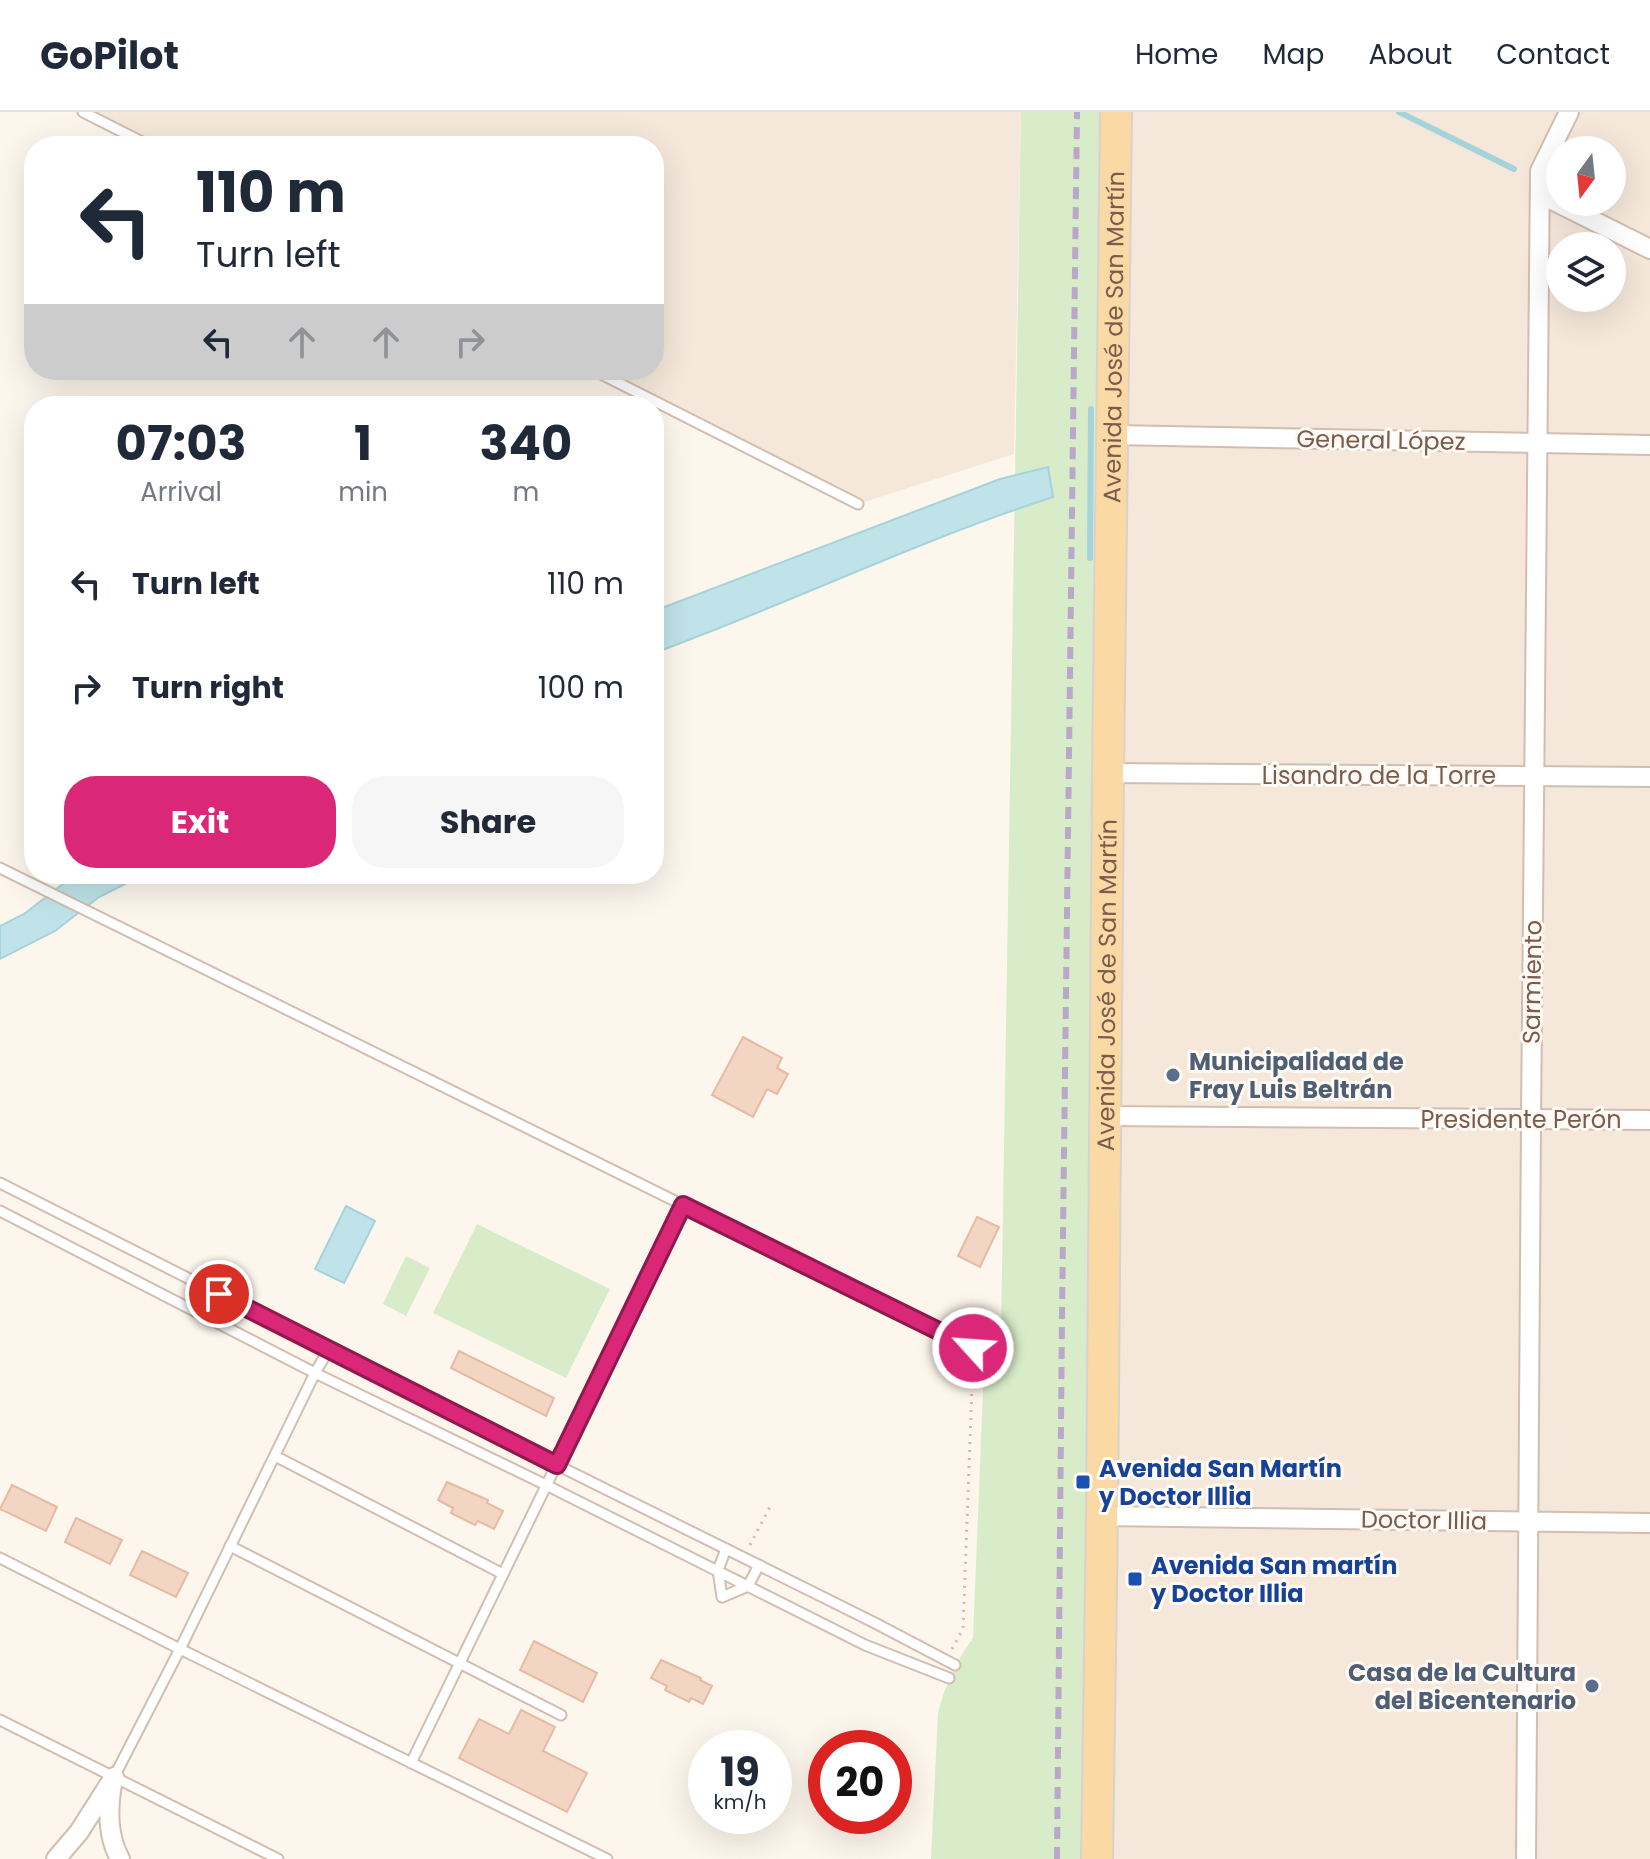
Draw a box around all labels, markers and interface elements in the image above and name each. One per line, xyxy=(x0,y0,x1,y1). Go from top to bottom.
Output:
text: GoPilot xyxy=(40,29,179,82)
text: Home xyxy=(1135,35,1218,74)
text: Map xyxy=(1262,35,1324,74)
text: About xyxy=(1368,35,1452,74)
text: Contact xyxy=(1496,35,1610,74)
north arrow xyxy=(1546,136,1626,216)
map controls xyxy=(1546,136,1626,312)
text: 110 m xyxy=(196,153,346,232)
icon: left xyxy=(64,168,168,272)
street label: Avenida José de San Martín xyxy=(1095,171,1132,503)
text: Turn left xyxy=(196,229,341,280)
button: layers xyxy=(1546,232,1626,312)
icon: left xyxy=(196,320,240,364)
icon: ahead xyxy=(280,320,324,364)
icon: ahead xyxy=(364,320,408,364)
icon: right xyxy=(448,320,492,364)
text: 07:03 xyxy=(116,410,247,477)
text: 1 xyxy=(354,410,372,477)
text: 340 xyxy=(480,410,572,477)
street label: General López xyxy=(1296,422,1466,458)
text: Arrival xyxy=(140,474,222,510)
text: min xyxy=(338,474,388,510)
text: m xyxy=(513,474,539,510)
icon: left xyxy=(64,562,108,606)
text: Turn left xyxy=(132,562,260,605)
text: 110 m xyxy=(547,562,624,605)
icon: right xyxy=(64,666,108,710)
text: Turn right xyxy=(132,666,284,709)
text: 100 m xyxy=(538,666,624,709)
street label: Lisandro de la Torre xyxy=(1262,759,1496,792)
button: Exit xyxy=(64,776,336,868)
button: Share xyxy=(352,776,624,868)
street label: Avenida José de San Martín xyxy=(1088,819,1124,1151)
street label: Sarmiento xyxy=(1514,920,1550,1044)
place label: Municipalidad de Fray Luis Beltrán xyxy=(1189,1045,1404,1106)
marker: Municipalidad de Fray Luis Beltrán xyxy=(1164,1066,1182,1084)
street label: Presidente Perón xyxy=(1420,1103,1622,1136)
pin xyxy=(185,1260,253,1328)
icon: arrive xyxy=(197,1272,241,1316)
position arrow xyxy=(931,1306,1015,1390)
place label: Avenida San Martín y Doctor Illia xyxy=(1098,1452,1342,1513)
marker: Avenida San Martín y Doctor Illia xyxy=(1074,1473,1092,1491)
street label: Doctor Illia xyxy=(1361,1502,1487,1538)
place label: Avenida San martín y Doctor Illia xyxy=(1150,1549,1397,1610)
marker: Avenida San martín y Doctor Illia xyxy=(1126,1570,1144,1588)
place label: Casa de la Cultura del Bicentenario xyxy=(1348,1656,1576,1717)
marker: Casa de la Cultura del Bicentenario xyxy=(1583,1677,1601,1695)
speed limit sign: 20 xyxy=(808,1730,912,1834)
text: 19 xyxy=(720,1744,760,1800)
text: km/h xyxy=(713,1788,767,1816)

